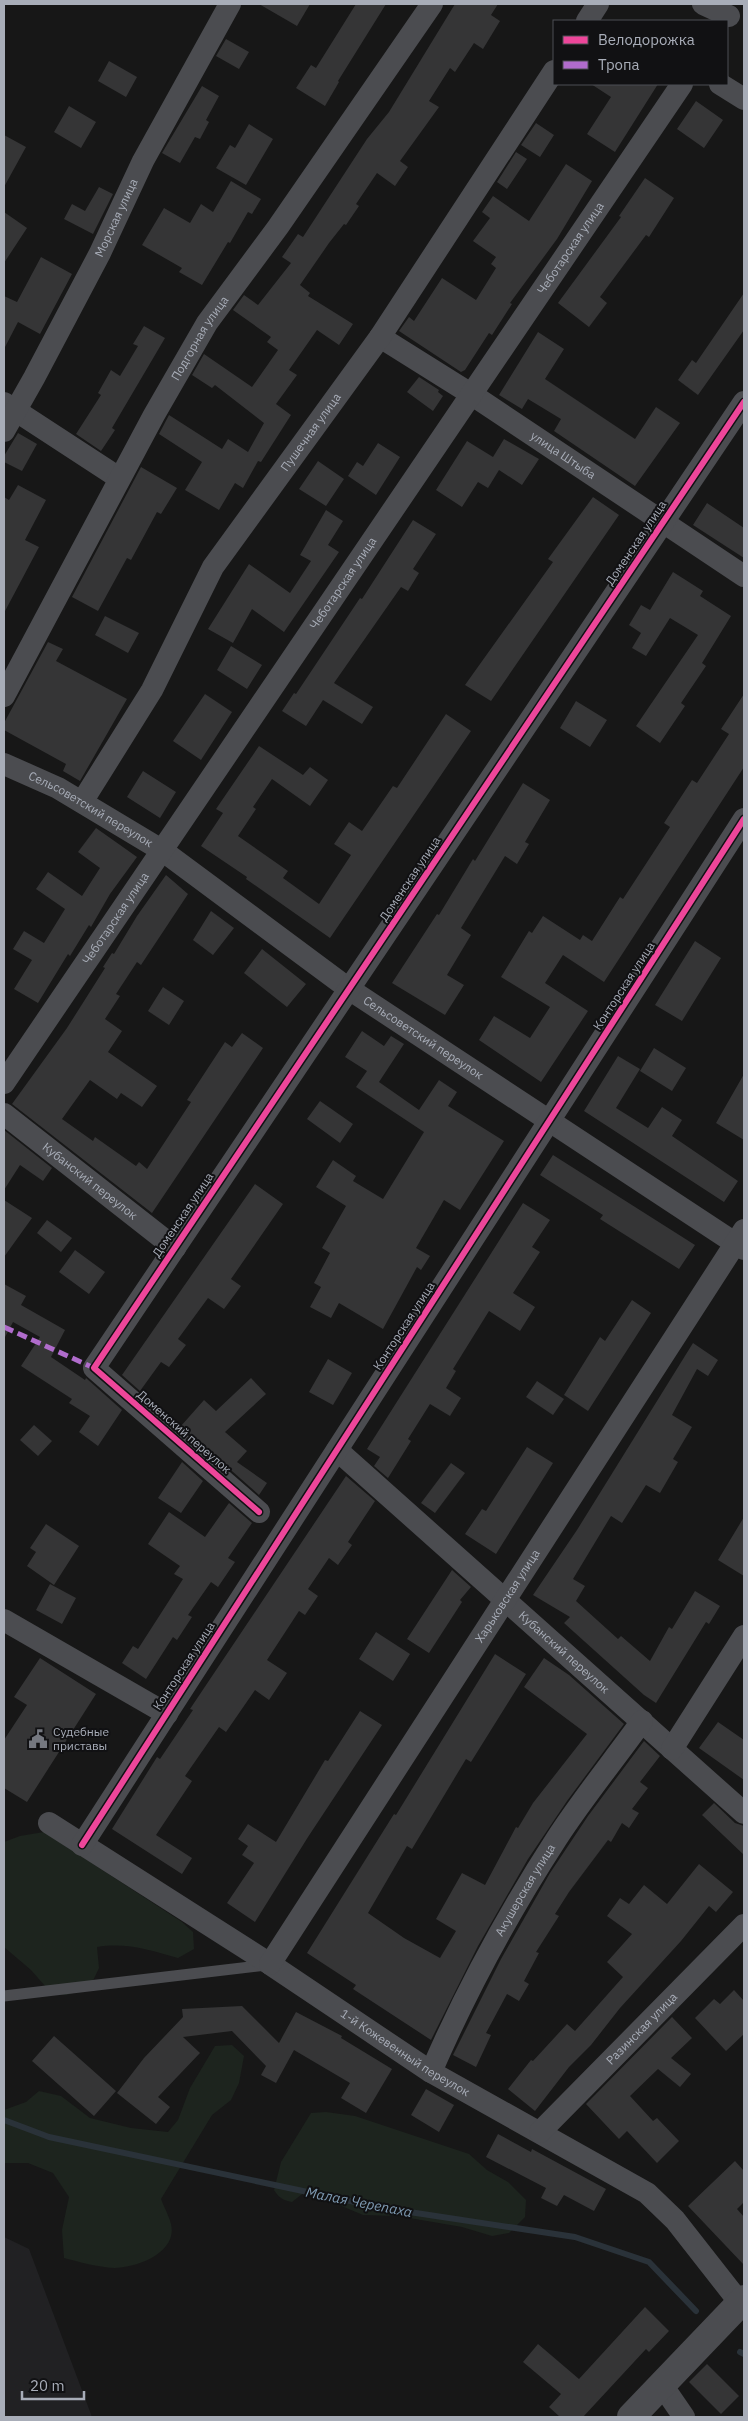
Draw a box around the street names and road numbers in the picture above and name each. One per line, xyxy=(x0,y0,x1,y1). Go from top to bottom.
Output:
street label: Морская улица xyxy=(91,176,141,259)
street label: Чеботарская улица xyxy=(534,198,607,297)
street label: Подгорная улица xyxy=(168,292,232,383)
street label: Пушечная улица xyxy=(277,389,344,474)
street label: улица Штыба xyxy=(528,428,599,482)
street label: Доменская улица xyxy=(602,497,670,588)
street label: Чеботарская улица xyxy=(306,534,380,632)
street label: Сельсоветский переулок xyxy=(26,768,156,850)
street label: Доменская улица xyxy=(376,833,444,924)
street label: Чеботарская улица xyxy=(79,869,152,967)
street label: Конторская улица xyxy=(590,938,658,1033)
street label: Сельсоветский переулок xyxy=(360,992,487,1083)
street label: Кубанский переулок xyxy=(40,1139,141,1223)
street label: Доменская улица xyxy=(149,1169,217,1260)
street label: Конторская улица xyxy=(370,1278,438,1373)
street label: Доменский переулок xyxy=(134,1387,235,1477)
street label: Харьковская улица xyxy=(472,1546,543,1645)
street label: Кубанский переулок xyxy=(516,1608,613,1697)
street label: Конторская улица xyxy=(150,1618,218,1713)
street label: Акушерская улица xyxy=(492,1840,559,1939)
street label: Разинская улица xyxy=(603,1989,681,2068)
street label: 1-й Кожевенный переулок xyxy=(338,2006,473,2099)

